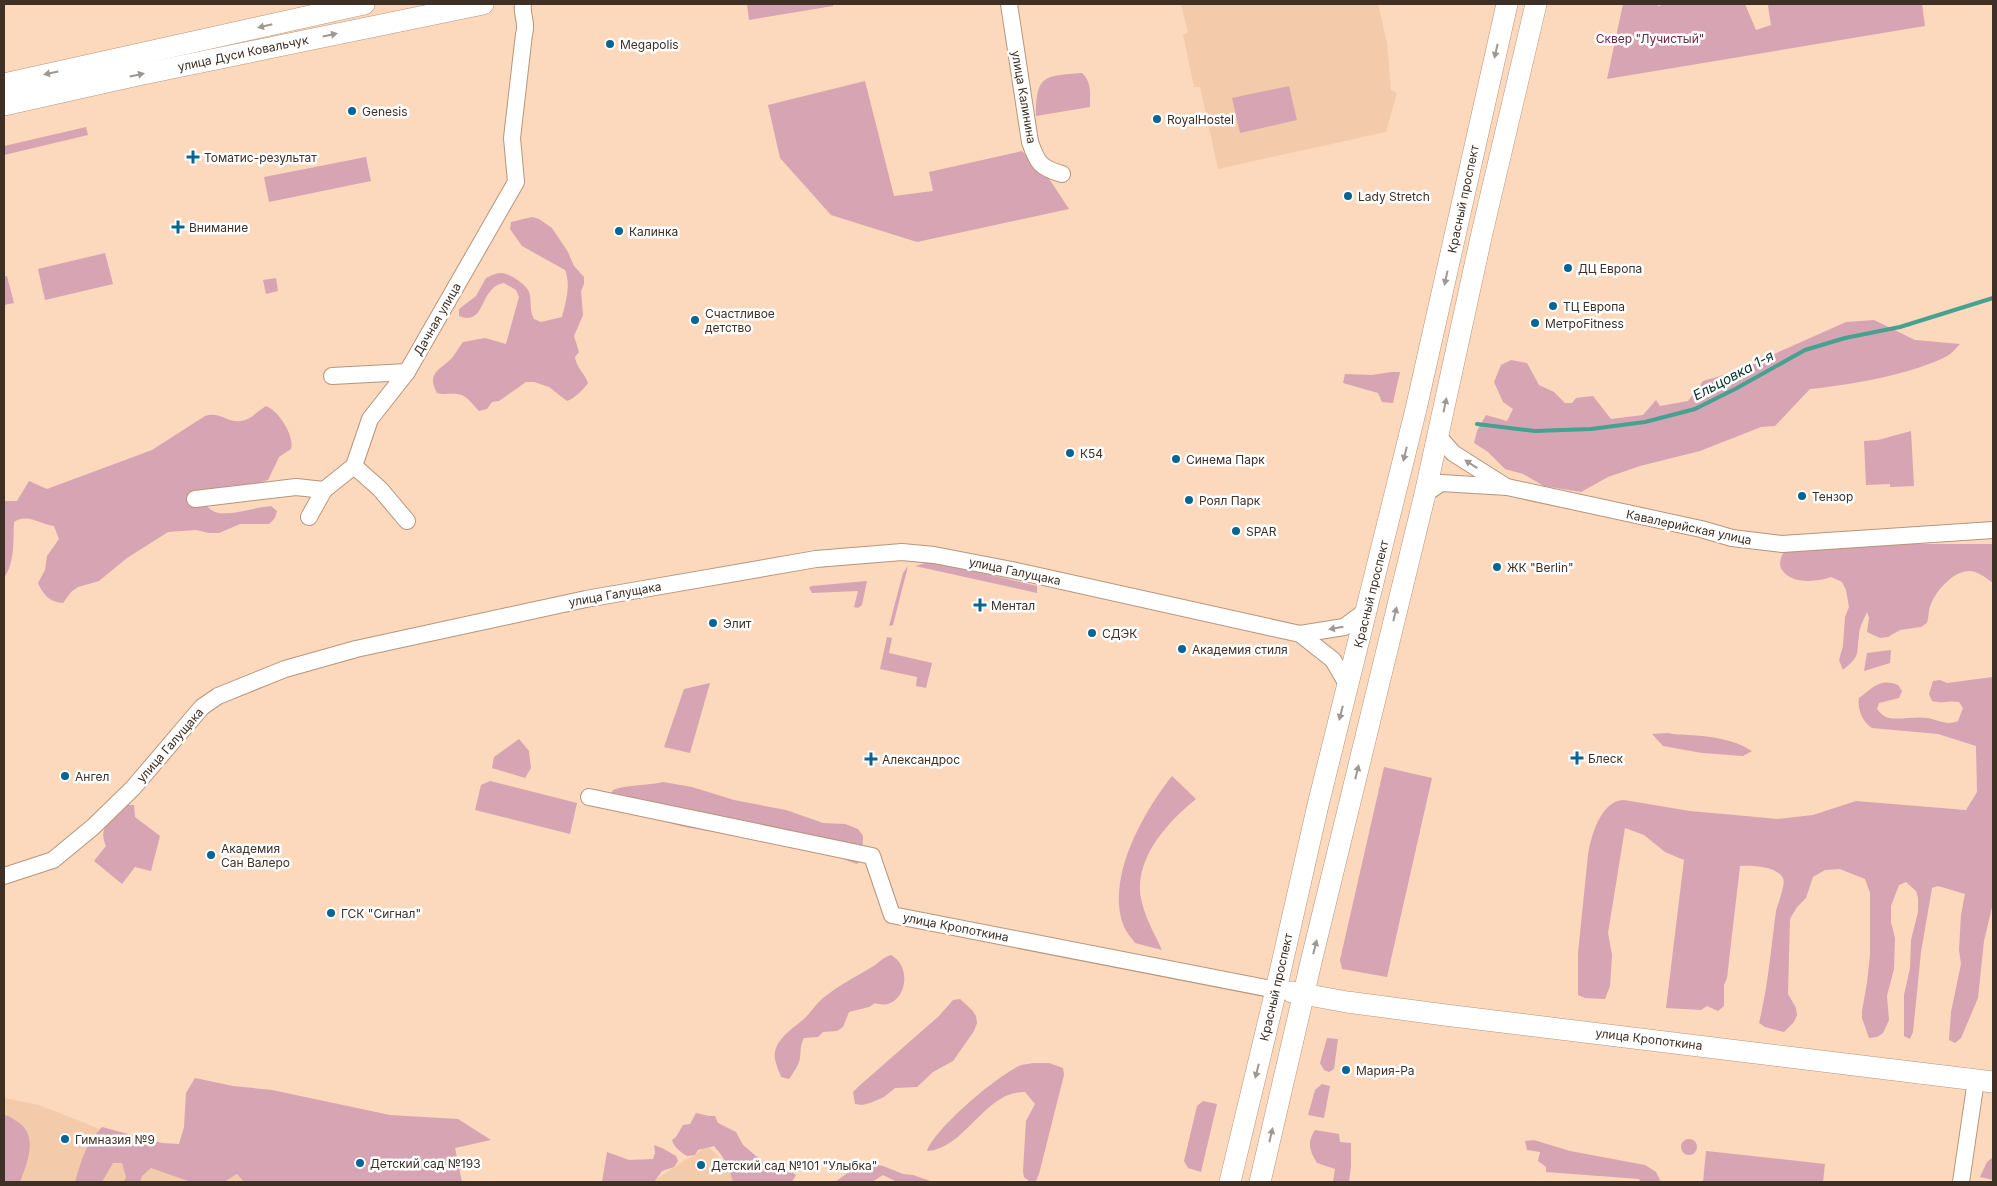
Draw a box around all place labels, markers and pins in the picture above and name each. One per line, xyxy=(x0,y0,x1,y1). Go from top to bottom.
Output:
place label: Megapolis xyxy=(620,37,679,52)
marker: Megapolis xyxy=(604,38,616,50)
place label: Genesis xyxy=(362,104,408,119)
marker: Genesis xyxy=(346,105,358,117)
place label: RoyalHostel xyxy=(1167,112,1234,127)
marker: RoyalHostel xyxy=(1151,113,1163,125)
marker: Томатис-результат xyxy=(186,150,200,164)
place label: Томатис-результат xyxy=(204,150,317,165)
place label: Lady Stretch xyxy=(1358,189,1430,204)
marker: Lady Stretch xyxy=(1342,190,1354,202)
marker: Внимание xyxy=(171,220,185,234)
place label: Внимание xyxy=(189,220,248,235)
place label: Калинка xyxy=(629,224,678,239)
marker: Калинка xyxy=(613,225,625,237)
place label: ДЦ Европа xyxy=(1578,261,1642,276)
marker: ДЦ Европа xyxy=(1562,262,1574,274)
place label: ТЦ Европа xyxy=(1563,299,1625,314)
marker: ТЦ Европа xyxy=(1547,300,1559,312)
place label: Счастливое детство xyxy=(705,306,775,335)
marker: Счастливое детство xyxy=(689,314,701,326)
place label: МетроFitness xyxy=(1545,316,1624,331)
marker: МетроFitness xyxy=(1529,317,1541,329)
place label: К54 xyxy=(1080,446,1103,461)
marker: К54 xyxy=(1064,447,1076,459)
place label: Синема Парк xyxy=(1186,452,1265,467)
marker: Синема Парк xyxy=(1170,453,1182,465)
place label: Тензор xyxy=(1812,489,1853,504)
marker: Тензор xyxy=(1796,490,1808,502)
place label: Роял Парк xyxy=(1199,493,1261,508)
marker: Роял Парк xyxy=(1183,494,1195,506)
place label: SPAR xyxy=(1246,524,1277,539)
marker: SPAR xyxy=(1230,525,1242,537)
place label: ЖК "Berlin" xyxy=(1507,560,1574,575)
marker: ЖК "Berlin" xyxy=(1491,561,1503,573)
marker: Ментал xyxy=(973,598,987,612)
place label: Ментал xyxy=(991,598,1035,613)
place label: Элит xyxy=(723,616,752,631)
marker: Элит xyxy=(707,617,719,629)
place label: СДЭК xyxy=(1102,626,1137,641)
marker: СДЭК xyxy=(1086,627,1098,639)
place label: Академия стиля xyxy=(1192,642,1288,657)
marker: Академия стиля xyxy=(1176,643,1188,655)
marker: Блеск xyxy=(1570,751,1584,765)
place label: Блеск xyxy=(1588,751,1624,766)
marker: Александрос xyxy=(864,752,878,766)
place label: Александрос xyxy=(882,752,960,767)
place label: Ангел xyxy=(75,769,109,784)
marker: Ангел xyxy=(59,770,71,782)
place label: Академия Сан Валеро xyxy=(221,841,290,870)
marker: Академия Сан Валеро xyxy=(205,849,217,861)
place label: ГСК "Сигнал" xyxy=(341,906,421,921)
marker: ГСК "Сигнал" xyxy=(325,907,337,919)
place label: Мария-Ра xyxy=(1356,1063,1415,1078)
marker: Мария-Ра xyxy=(1340,1064,1352,1076)
place label: Гимназия №9 xyxy=(75,1132,155,1147)
marker: Гимназия №9 xyxy=(59,1133,71,1145)
place label: Детский сад №193 xyxy=(370,1156,481,1171)
marker: Детский сад №193 xyxy=(354,1157,366,1169)
place label: Детский сад №101 "Улыбка" xyxy=(711,1158,877,1173)
marker: Детский сад №101 "Улыбка" xyxy=(695,1159,707,1171)

